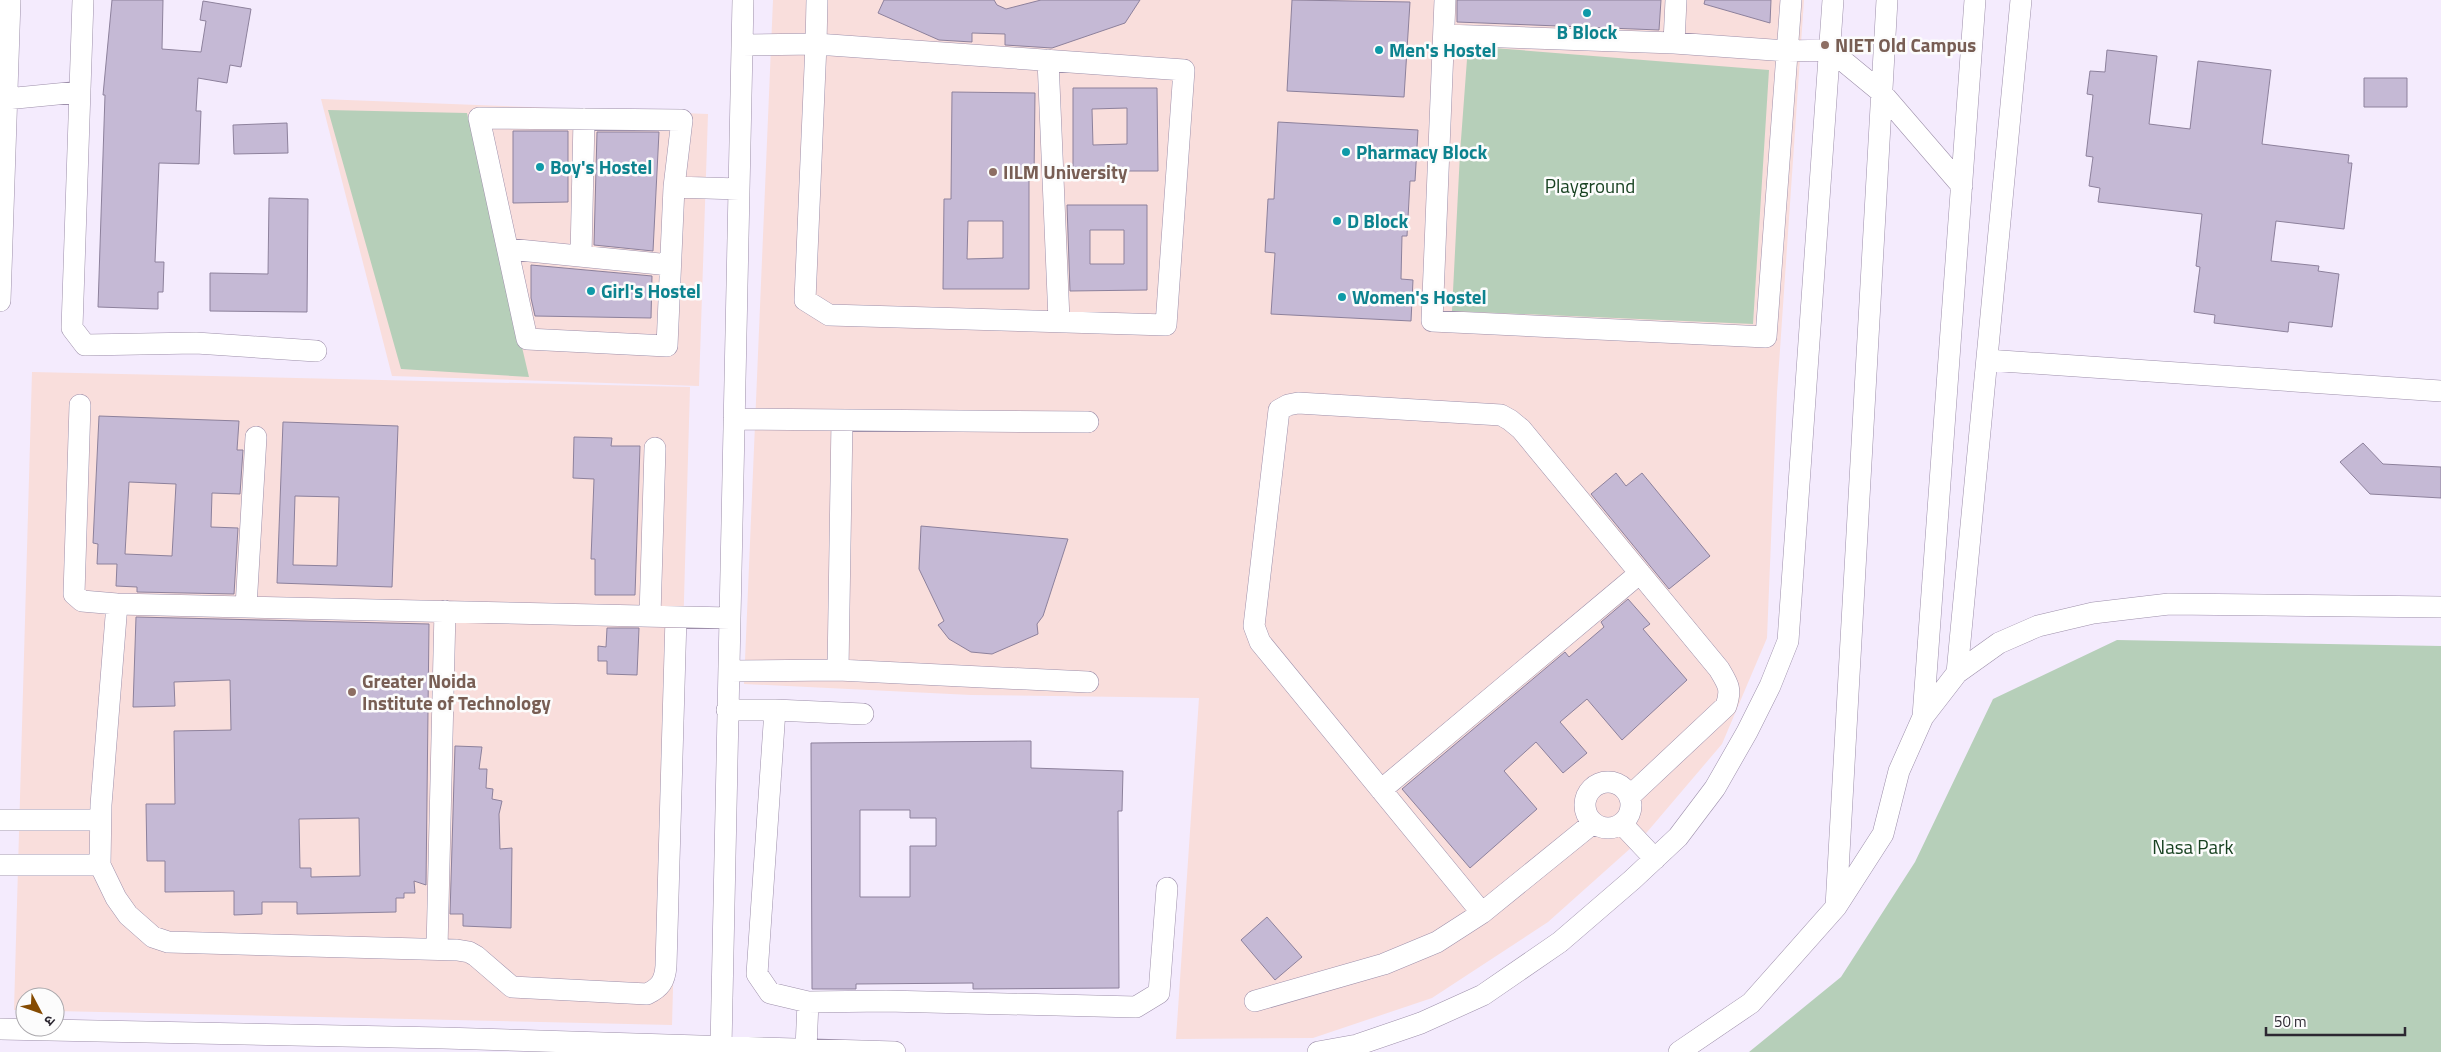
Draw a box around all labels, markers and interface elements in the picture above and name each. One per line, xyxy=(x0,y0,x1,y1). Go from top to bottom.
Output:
marker: B Block xyxy=(1581,7,1593,19)
place label: B Block xyxy=(1557,17,1618,46)
place label: NIET Old Campus xyxy=(1835,30,1976,59)
place label: Men's Hostel xyxy=(1389,35,1496,64)
marker: NIET Old Campus xyxy=(1819,39,1831,51)
marker: Men's Hostel xyxy=(1373,44,1385,56)
place label: Pharmacy Block xyxy=(1356,137,1488,166)
marker: Pharmacy Block xyxy=(1340,146,1352,158)
place label: Boy's Hostel xyxy=(550,152,652,181)
place label: IILM University xyxy=(1003,157,1128,186)
marker: Boy's Hostel xyxy=(534,161,546,173)
marker: IILM University xyxy=(987,166,999,178)
park label: Playground xyxy=(1545,171,1635,200)
place label: D Block xyxy=(1347,206,1409,235)
marker: D Block xyxy=(1331,215,1343,227)
place label: Girl's Hostel xyxy=(601,276,701,305)
place label: Women's Hostel xyxy=(1352,282,1487,311)
marker: Girl's Hostel xyxy=(585,285,597,297)
marker: Women's Hostel xyxy=(1336,291,1348,303)
place label: Greater Noida Institute of Technology xyxy=(362,666,551,717)
marker: Greater Noida Institute of Technology xyxy=(346,686,358,698)
park label: Nasa Park xyxy=(2152,832,2234,861)
north arrow xyxy=(15,987,65,1037)
scale bar xyxy=(2266,1004,2405,1036)
text: 50 m xyxy=(2274,1010,2307,1033)
text: उ xyxy=(39,1011,61,1031)

